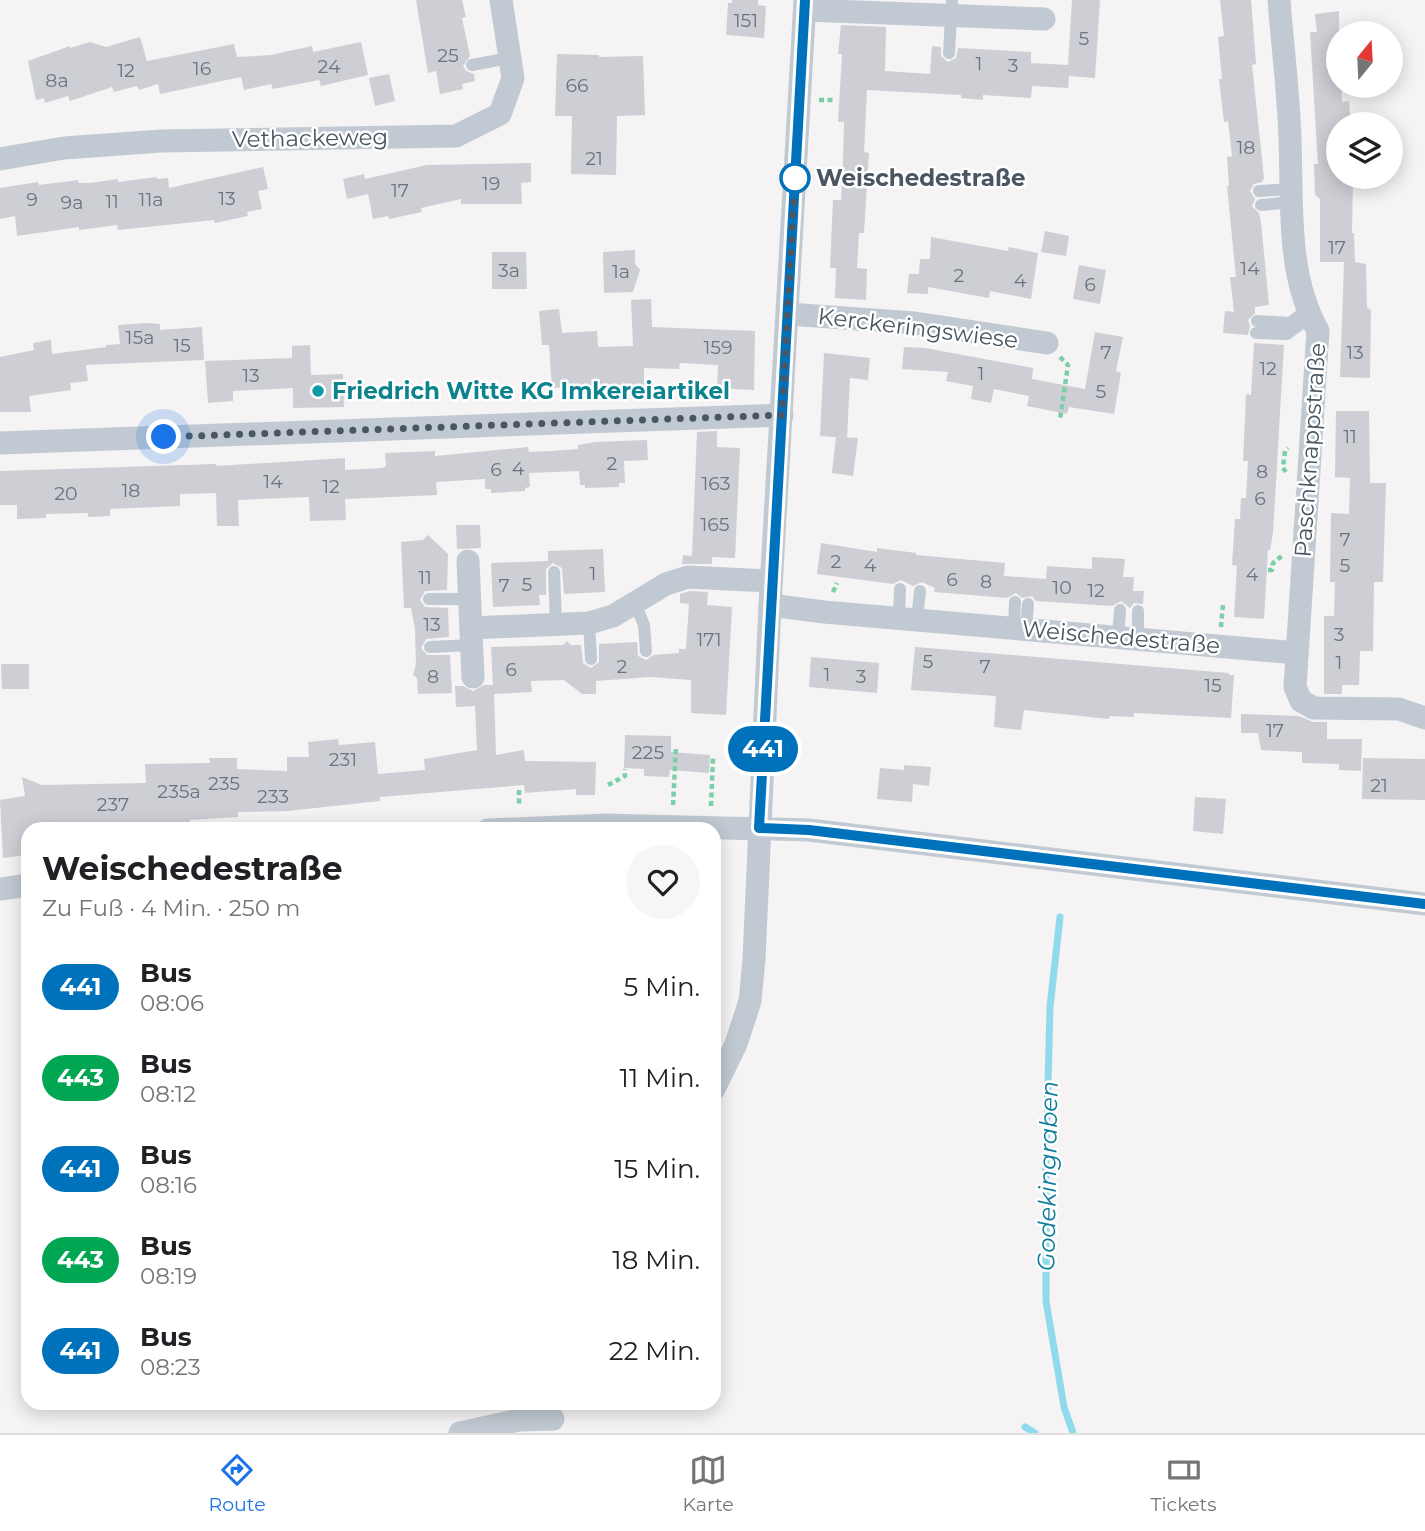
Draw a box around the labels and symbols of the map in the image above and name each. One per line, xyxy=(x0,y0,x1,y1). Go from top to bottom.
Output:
house number: 151 xyxy=(734,9,758,32)
north arrow xyxy=(1326,21,1404,98)
house number: 5 xyxy=(1079,27,1090,50)
house number: 25 xyxy=(437,44,459,67)
house number: 1 xyxy=(976,52,982,75)
house number: 3 xyxy=(1008,54,1018,77)
house number: 24 xyxy=(318,55,341,78)
house number: 16 xyxy=(193,57,211,80)
house number: 12 xyxy=(117,59,135,82)
house number: 8a xyxy=(45,69,69,92)
house number: 66 xyxy=(565,74,589,97)
street label: Vethackeweg xyxy=(232,123,388,153)
house number: 18 xyxy=(1237,136,1255,159)
house number: 21 xyxy=(585,147,603,170)
marker: Weischedestraße xyxy=(780,163,810,193)
place label: Weischedestraße xyxy=(816,164,1025,192)
house number: 19 xyxy=(482,172,500,195)
house number: 17 xyxy=(391,179,409,202)
house number: 13 xyxy=(218,187,236,210)
house number: 9 xyxy=(26,188,38,211)
house number: 11a xyxy=(139,188,163,211)
house number: 11 xyxy=(105,190,119,213)
house number: 9a xyxy=(61,191,83,214)
house number: 17 xyxy=(1328,236,1346,259)
house number: 14 xyxy=(1240,257,1260,280)
house number: 3a xyxy=(498,259,520,282)
house number: 1a xyxy=(612,260,630,283)
house number: 2 xyxy=(954,264,965,287)
house number: 4 xyxy=(1014,269,1027,292)
house number: 6 xyxy=(1084,273,1096,296)
street label: Kerckeringswiese xyxy=(816,302,1020,354)
house number: 15a xyxy=(126,326,154,349)
house number: 15 xyxy=(173,334,191,357)
house number: 159 xyxy=(703,336,733,359)
house number: 7 xyxy=(1100,341,1112,364)
house number: 13 xyxy=(1346,341,1364,364)
street label: Paschknappstraße xyxy=(1289,342,1331,558)
house number: 12 xyxy=(1259,357,1277,380)
house number: 1 xyxy=(978,362,984,385)
house number: 13 xyxy=(242,364,260,387)
place label: Friedrich Witte KG Imkereiartikel xyxy=(332,377,730,405)
house number: 5 xyxy=(1096,380,1107,403)
marker: Friedrich Witte KG Imkereiartikel xyxy=(310,383,326,399)
your location xyxy=(146,419,181,454)
house number: 11 xyxy=(1343,425,1357,448)
house number: 2 xyxy=(607,452,618,475)
house number: 4 xyxy=(512,457,525,480)
house number: 6 xyxy=(490,458,502,481)
house number: 8 xyxy=(1256,460,1268,483)
house number: 14 xyxy=(263,470,283,493)
house number: 163 xyxy=(701,472,731,495)
house number: 12 xyxy=(322,475,340,498)
house number: 18 xyxy=(122,479,140,502)
house number: 20 xyxy=(54,482,78,505)
house number: 6 xyxy=(1254,487,1266,510)
house number: 165 xyxy=(700,513,730,536)
house number: 7 xyxy=(1339,528,1351,551)
house number: 2 xyxy=(831,550,842,573)
house number: 4 xyxy=(864,554,877,577)
house number: 5 xyxy=(1340,554,1351,577)
house number: 1 xyxy=(590,562,596,585)
house number: 4 xyxy=(1246,563,1259,586)
house number: 11 xyxy=(418,566,432,589)
house number: 6 xyxy=(946,568,958,591)
house number: 8 xyxy=(980,570,992,593)
house number: 5 xyxy=(522,573,533,596)
house number: 7 xyxy=(498,574,510,597)
house number: 10 xyxy=(1052,576,1072,599)
house number: 12 xyxy=(1087,579,1105,602)
house number: 13 xyxy=(423,613,441,636)
street label: Weischedestraße xyxy=(1021,614,1221,660)
house number: 3 xyxy=(1334,623,1344,646)
house number: 171 xyxy=(696,628,722,651)
house number: 5 xyxy=(923,650,934,673)
house number: 1 xyxy=(1336,651,1342,674)
house number: 2 xyxy=(617,655,628,678)
house number: 7 xyxy=(979,655,991,678)
house number: 6 xyxy=(505,658,517,681)
house number: 1 xyxy=(824,663,830,686)
house number: 8 xyxy=(427,665,439,688)
house number: 3 xyxy=(856,665,866,688)
house number: 15 xyxy=(1204,674,1222,697)
house number: 17 xyxy=(1266,719,1284,742)
line badge: 441 xyxy=(723,726,803,772)
house number: 225 xyxy=(632,741,664,764)
house number: 231 xyxy=(329,748,357,771)
house number: 235 xyxy=(208,772,240,795)
house number: 21 xyxy=(1370,774,1388,797)
house number: 235a xyxy=(157,780,201,803)
house number: 233 xyxy=(257,785,289,808)
house number: 237 xyxy=(97,793,129,816)
water label: Godekingraben xyxy=(1031,1081,1064,1271)

